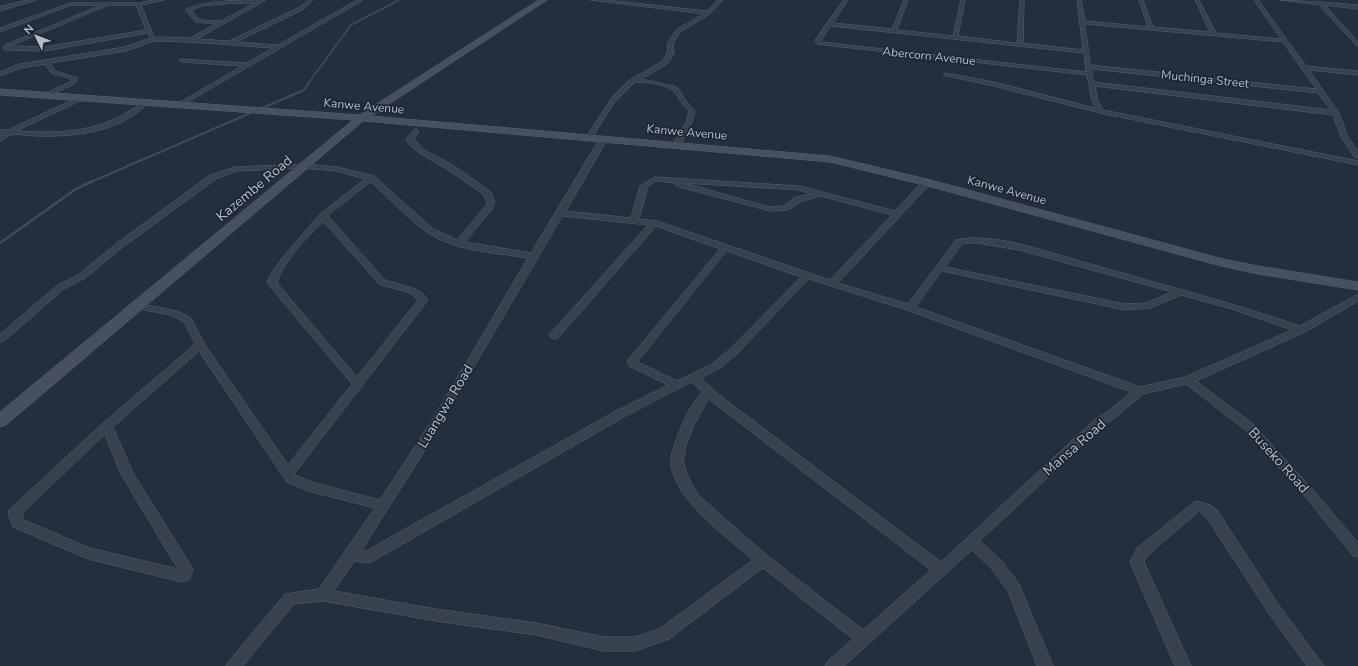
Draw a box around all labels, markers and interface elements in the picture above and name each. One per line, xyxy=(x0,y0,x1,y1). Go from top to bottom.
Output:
north arrow xyxy=(16,16,56,56)
text: N xyxy=(21,21,37,38)
street label: Abercorn Avenue xyxy=(882,43,976,69)
street label: Muchinga Street xyxy=(1160,66,1250,92)
street label: Kanwe Avenue xyxy=(323,95,405,117)
street label: Kanwe Avenue xyxy=(646,121,728,143)
street label: Kazembe Road xyxy=(212,151,296,226)
street label: Kanwe Avenue xyxy=(966,172,1048,208)
street label: Luangwa Road xyxy=(413,361,478,451)
street label: Mansa Road xyxy=(1039,415,1110,480)
street label: Buseko Road xyxy=(1244,423,1313,497)

